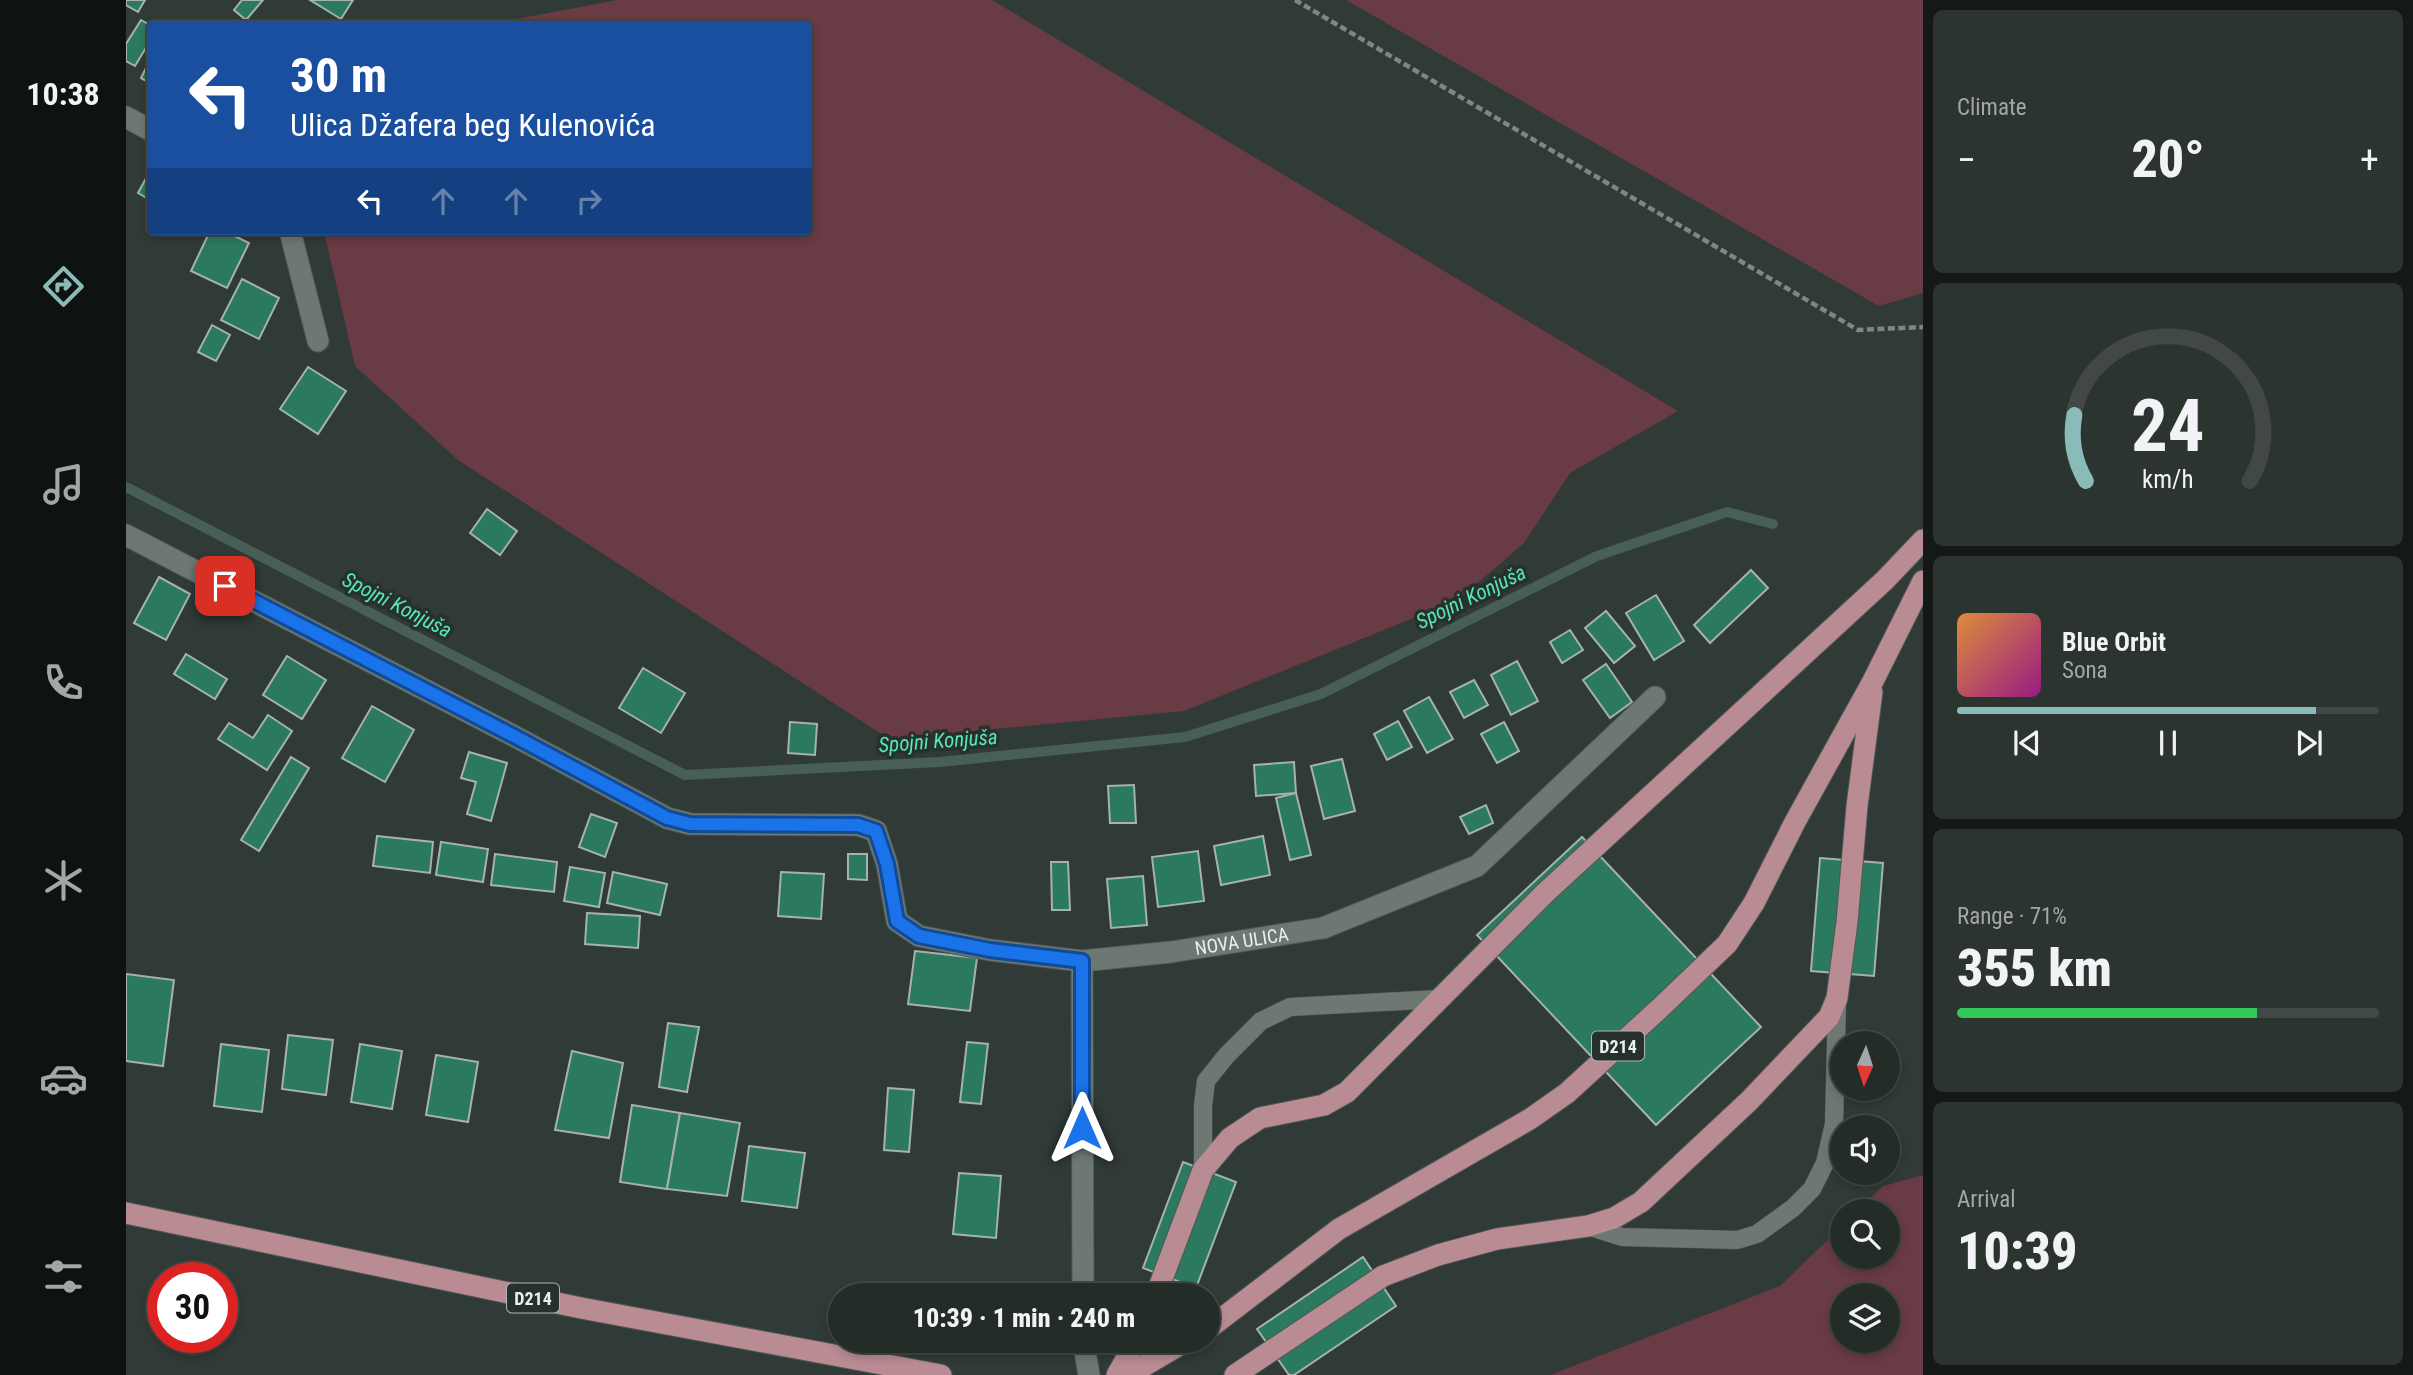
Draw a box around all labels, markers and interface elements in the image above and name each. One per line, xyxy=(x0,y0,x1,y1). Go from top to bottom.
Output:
text: 30 m xyxy=(290,47,387,104)
icon: left xyxy=(175,49,266,140)
text: 10:38 xyxy=(26,75,100,113)
text: Climate xyxy=(1957,94,2027,121)
text: Ulica Džafera beg Kulenovića xyxy=(290,106,656,144)
text: 20° xyxy=(2131,129,2205,190)
text: − xyxy=(1957,138,1976,182)
text: + xyxy=(2360,138,2379,182)
icon: left xyxy=(351,182,389,220)
icon: ahead xyxy=(424,182,462,220)
icon: ahead xyxy=(497,182,535,220)
icon: right xyxy=(570,182,608,220)
icon: directions xyxy=(39,262,88,311)
text: 24 xyxy=(2131,383,2205,469)
icon: music xyxy=(39,460,88,509)
text: km/h xyxy=(2142,464,2194,493)
pin xyxy=(195,556,255,616)
water label: Spojni Konjuša xyxy=(1412,560,1530,634)
icon: arrive xyxy=(206,567,244,605)
water label: Spojni Konjuša xyxy=(338,567,456,643)
text: Blue Orbit xyxy=(2062,627,2166,657)
text: Sona xyxy=(2062,657,2108,684)
icon: phone xyxy=(39,658,88,707)
icon: previous xyxy=(2008,724,2046,762)
icon: pause xyxy=(2149,724,2187,762)
icon: next xyxy=(2290,724,2328,762)
water label: Spojni Konjuša xyxy=(878,725,998,757)
icon: climate xyxy=(39,856,88,905)
text: Range · 71% xyxy=(1957,903,2067,930)
street label: NOVA ULICA xyxy=(1193,922,1290,960)
text: 355 km xyxy=(1957,938,2112,999)
road number: D214 xyxy=(1592,1031,1644,1060)
north arrow xyxy=(1830,1031,1900,1101)
map controls xyxy=(1830,1031,1900,1353)
icon: car xyxy=(39,1054,88,1103)
position arrow xyxy=(1045,1091,1119,1165)
button: sound xyxy=(1830,1115,1900,1185)
text: Arrival xyxy=(1957,1186,2016,1213)
button: search xyxy=(1830,1199,1900,1269)
text: 10:39 xyxy=(1957,1221,2077,1282)
icon: filters xyxy=(39,1252,88,1301)
speed limit sign: 30 xyxy=(147,1262,238,1353)
road number: D214 xyxy=(507,1283,559,1312)
button: layers xyxy=(1830,1283,1900,1353)
text: 10:39 · 1 min · 240 m xyxy=(913,1303,1135,1333)

